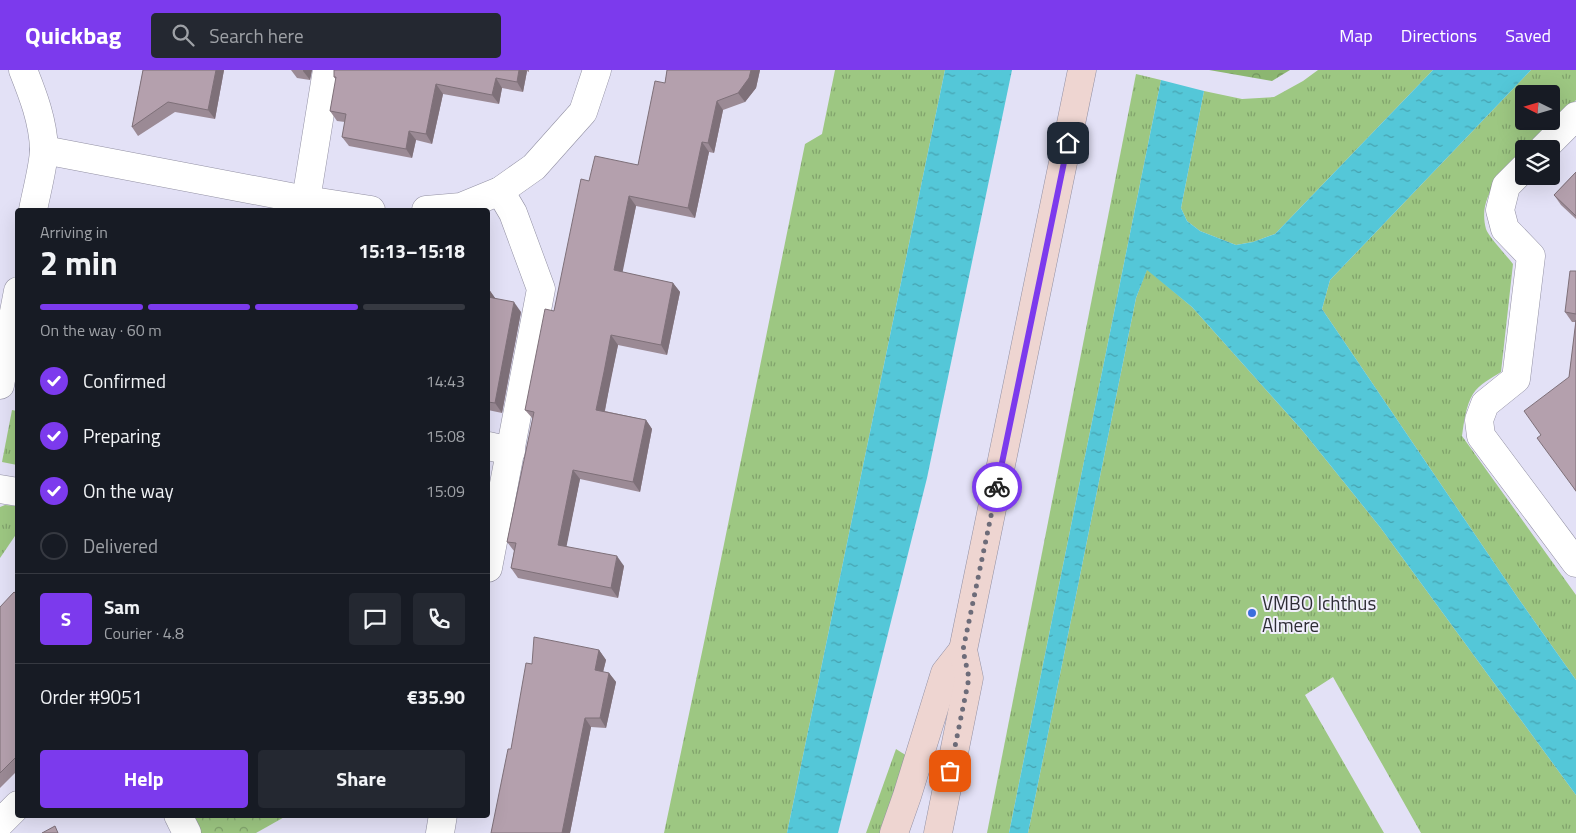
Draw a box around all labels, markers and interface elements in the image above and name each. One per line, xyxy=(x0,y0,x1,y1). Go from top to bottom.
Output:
search box xyxy=(151,13,501,58)
text: Quickbag xyxy=(25,17,121,53)
icon: search xyxy=(169,21,197,49)
text: Search here xyxy=(209,21,304,50)
text: Map xyxy=(1339,22,1373,49)
text: Directions xyxy=(1401,22,1477,49)
text: Saved xyxy=(1505,22,1551,49)
north arrow xyxy=(1515,85,1560,130)
map controls xyxy=(1515,85,1560,185)
pin xyxy=(1047,122,1089,164)
icon: home xyxy=(1054,129,1082,157)
button: layers xyxy=(1515,140,1560,185)
text: Arriving in xyxy=(40,220,108,244)
text: 15:13–15:18 xyxy=(358,236,465,265)
text: 2 min xyxy=(40,239,118,287)
text: On the way · 60 m xyxy=(40,318,162,342)
text: Confirmed xyxy=(83,366,166,395)
icon: check xyxy=(40,367,68,395)
text: 14:43 xyxy=(426,369,465,393)
text: Preparing xyxy=(83,421,160,450)
icon: check xyxy=(40,422,68,450)
text: 15:08 xyxy=(426,424,465,448)
courier xyxy=(972,462,1022,512)
icon: bike xyxy=(983,473,1011,501)
text: On the way xyxy=(83,476,174,505)
icon: check xyxy=(40,477,68,505)
text: 15:09 xyxy=(426,479,465,503)
text: Delivered xyxy=(83,531,158,560)
place label: VMBO Ichthus Almere xyxy=(1262,588,1376,639)
text: Sam xyxy=(104,592,140,621)
button: chat xyxy=(349,593,401,645)
button: phone xyxy=(413,593,465,645)
text: S xyxy=(61,604,71,633)
marker: VMBO Ichthus Almere xyxy=(1246,607,1258,619)
text: Courier · 4.8 xyxy=(104,621,184,645)
text: Order #9051 xyxy=(40,682,142,711)
text: €35.90 xyxy=(407,682,465,711)
button: Help xyxy=(40,750,248,808)
button: Share xyxy=(258,750,465,808)
pin xyxy=(929,750,971,792)
icon: bag xyxy=(936,757,964,785)

